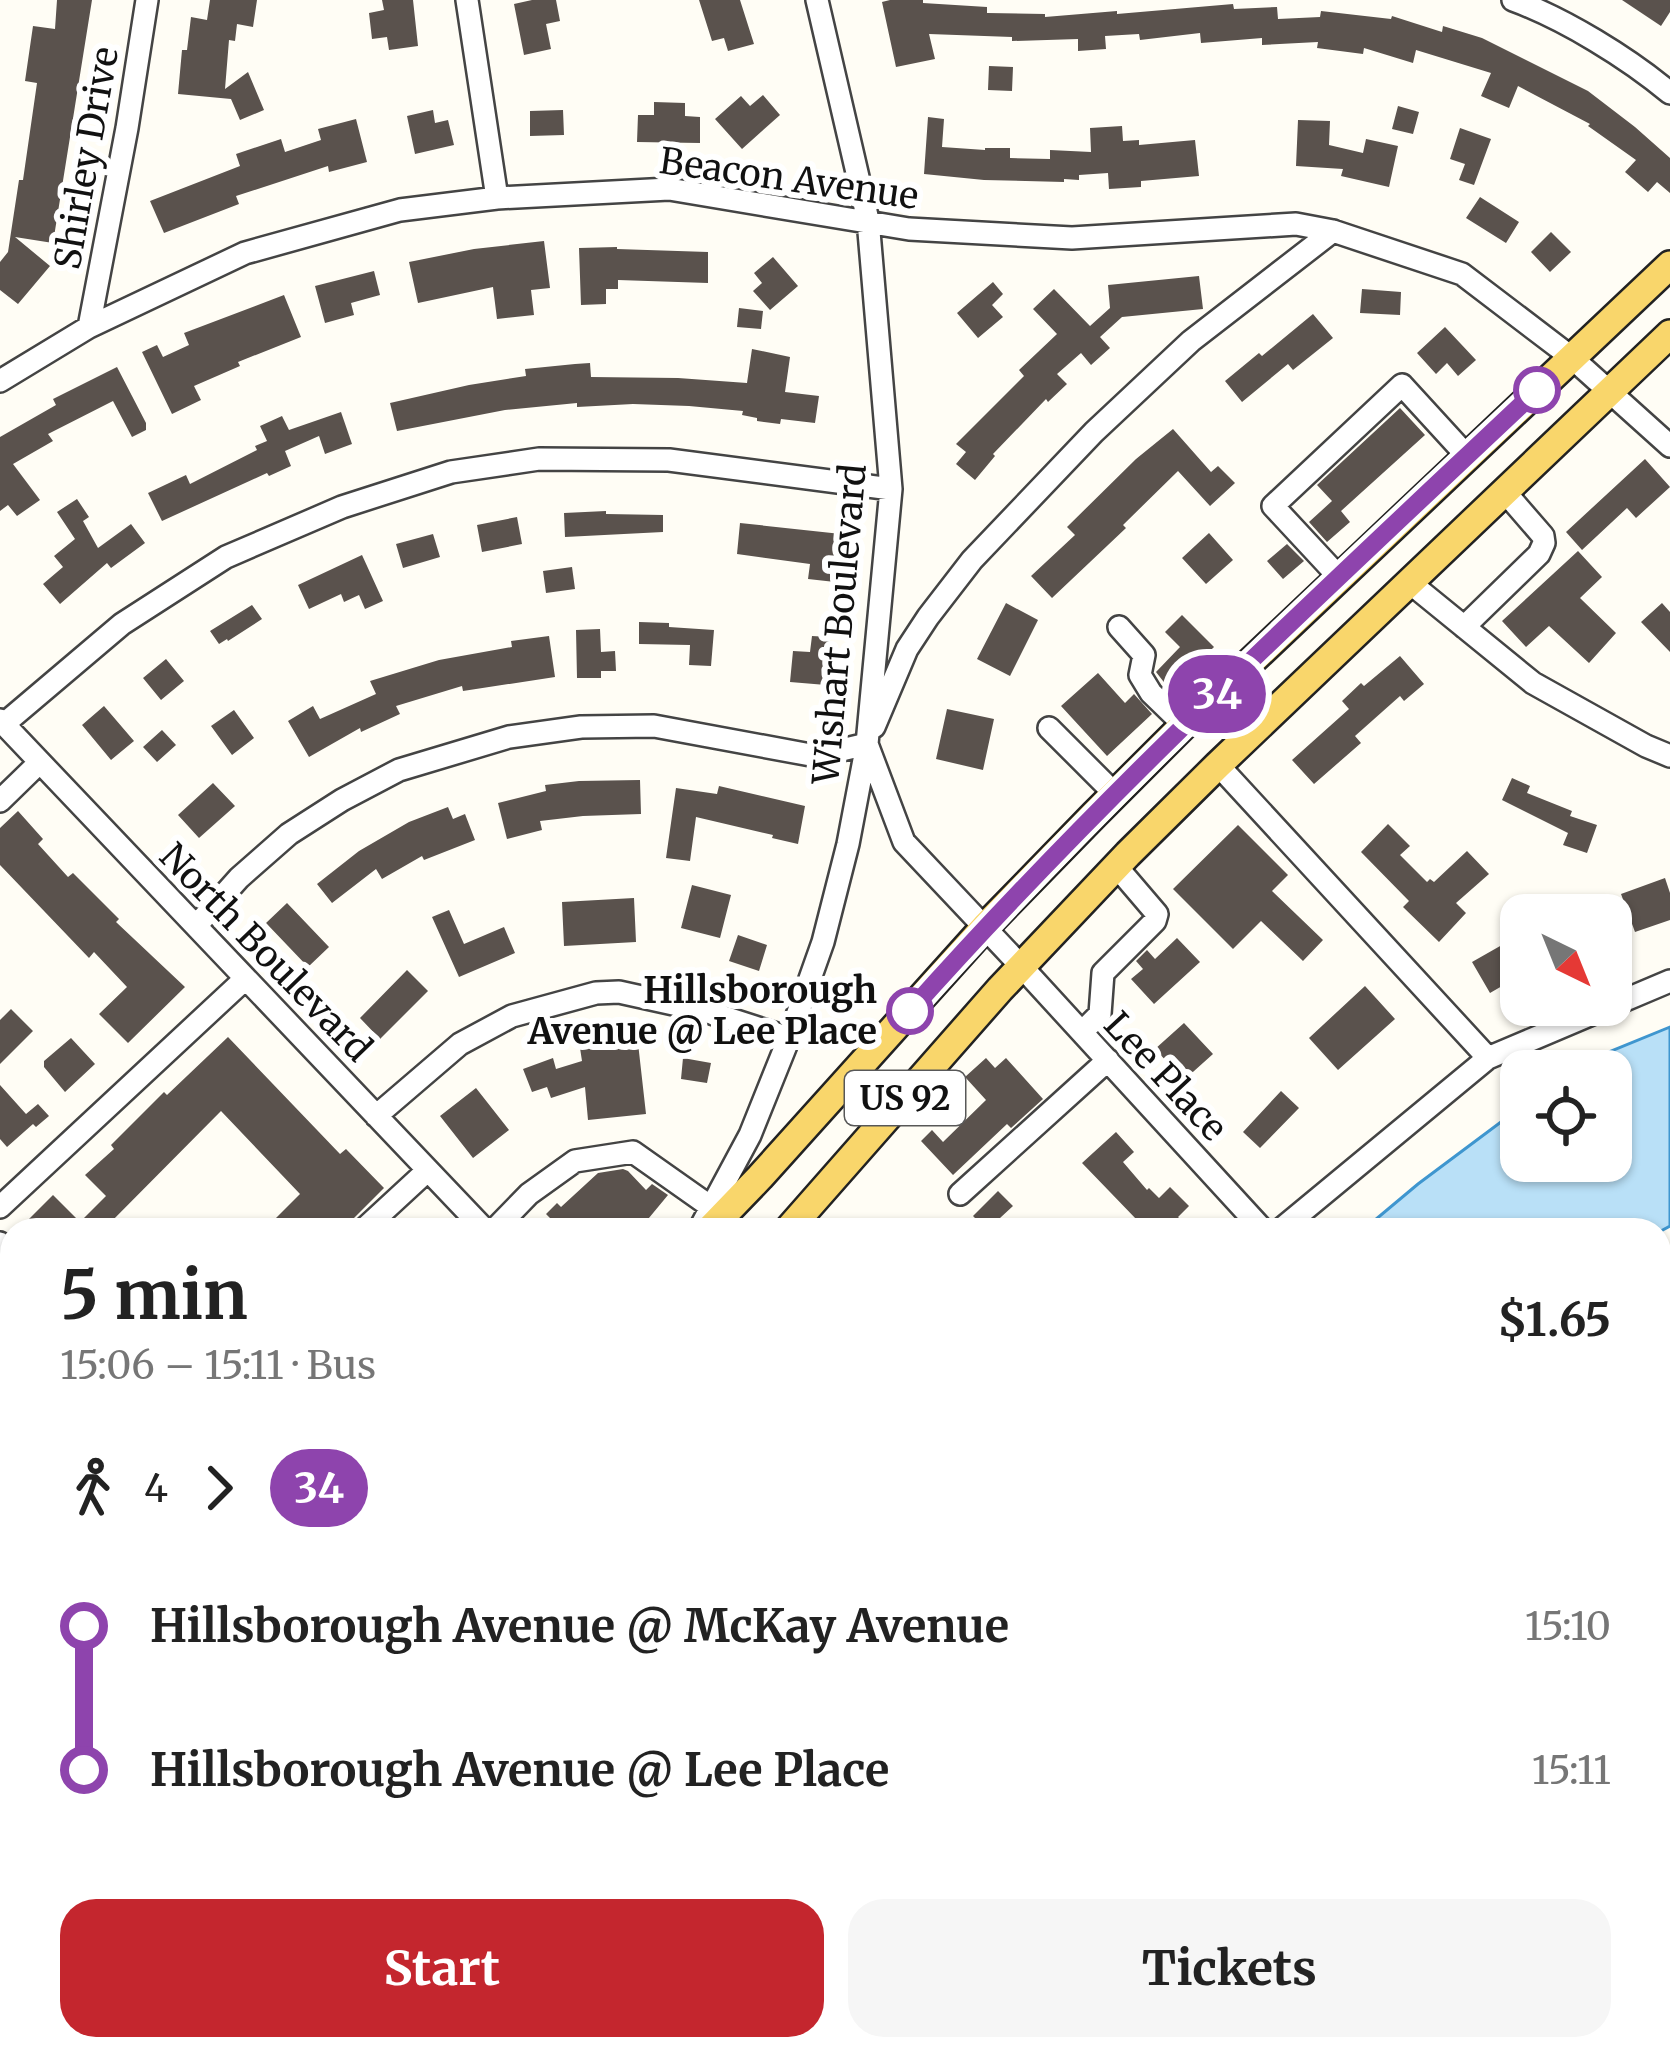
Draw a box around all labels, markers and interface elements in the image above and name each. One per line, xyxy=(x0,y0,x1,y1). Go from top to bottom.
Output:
street label: Shirley Drive xyxy=(45,44,128,273)
street label: Beacon Avenue xyxy=(657,138,921,219)
unlabelled marker xyxy=(1515,368,1559,412)
street label: Wishart Boulevard xyxy=(803,462,876,787)
line badge: 34 xyxy=(1163,655,1271,733)
text: 34 xyxy=(1192,668,1242,720)
street label: North Boulevard xyxy=(150,834,381,1071)
north arrow xyxy=(1500,894,1632,1026)
map controls xyxy=(1500,894,1632,1182)
place label: Hillsborough Avenue @ Lee Place xyxy=(527,968,877,1054)
marker: Hillsborough Avenue @ Lee Place xyxy=(888,989,932,1033)
street label: Lee Place xyxy=(1095,1003,1236,1150)
button: locate xyxy=(1500,1050,1632,1182)
road number: US 92 xyxy=(845,1071,965,1125)
text: 5 min xyxy=(60,1254,248,1337)
text: $1.65 xyxy=(1497,1292,1611,1348)
text: 15:06 – 15:11 · Bus xyxy=(60,1341,376,1390)
icon: walk xyxy=(60,1455,126,1521)
icon: forward xyxy=(186,1455,252,1521)
text: 34 xyxy=(294,1462,344,1514)
text: 4 xyxy=(144,1464,168,1513)
text: Hillsborough Avenue @ McKay Avenue xyxy=(150,1598,1009,1654)
text: 15:10 xyxy=(1525,1602,1611,1651)
text: Hillsborough Avenue @ Lee Place xyxy=(150,1742,889,1798)
text: 15:11 xyxy=(1532,1746,1611,1795)
button: Start xyxy=(60,1899,824,2037)
button: Tickets xyxy=(848,1899,1611,2037)

